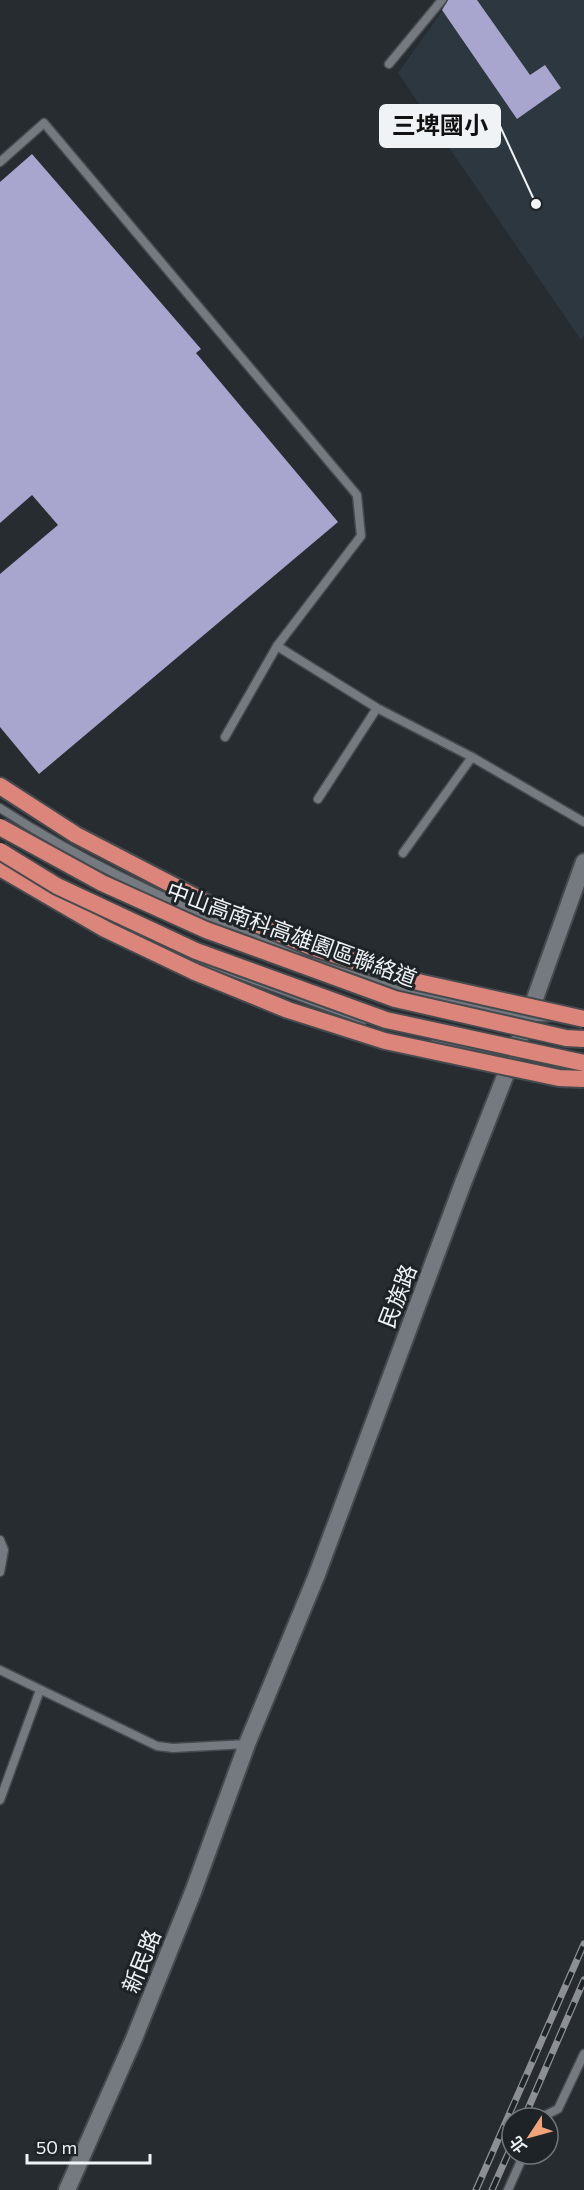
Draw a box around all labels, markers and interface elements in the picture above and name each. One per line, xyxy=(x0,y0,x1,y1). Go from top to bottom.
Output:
callout: 三埤國小 xyxy=(380,105,500,147)
text: 三埤國小 xyxy=(392,110,488,139)
street label: 中山高南科高雄園區聯絡道 xyxy=(163,876,421,992)
street label: 民族路 xyxy=(373,1260,421,1332)
street label: 新民路 xyxy=(116,1925,166,1997)
north arrow xyxy=(500,2106,560,2166)
scale bar xyxy=(27,2127,150,2165)
text: 北 xyxy=(505,2133,530,2157)
text: 50 m xyxy=(36,2136,77,2158)

